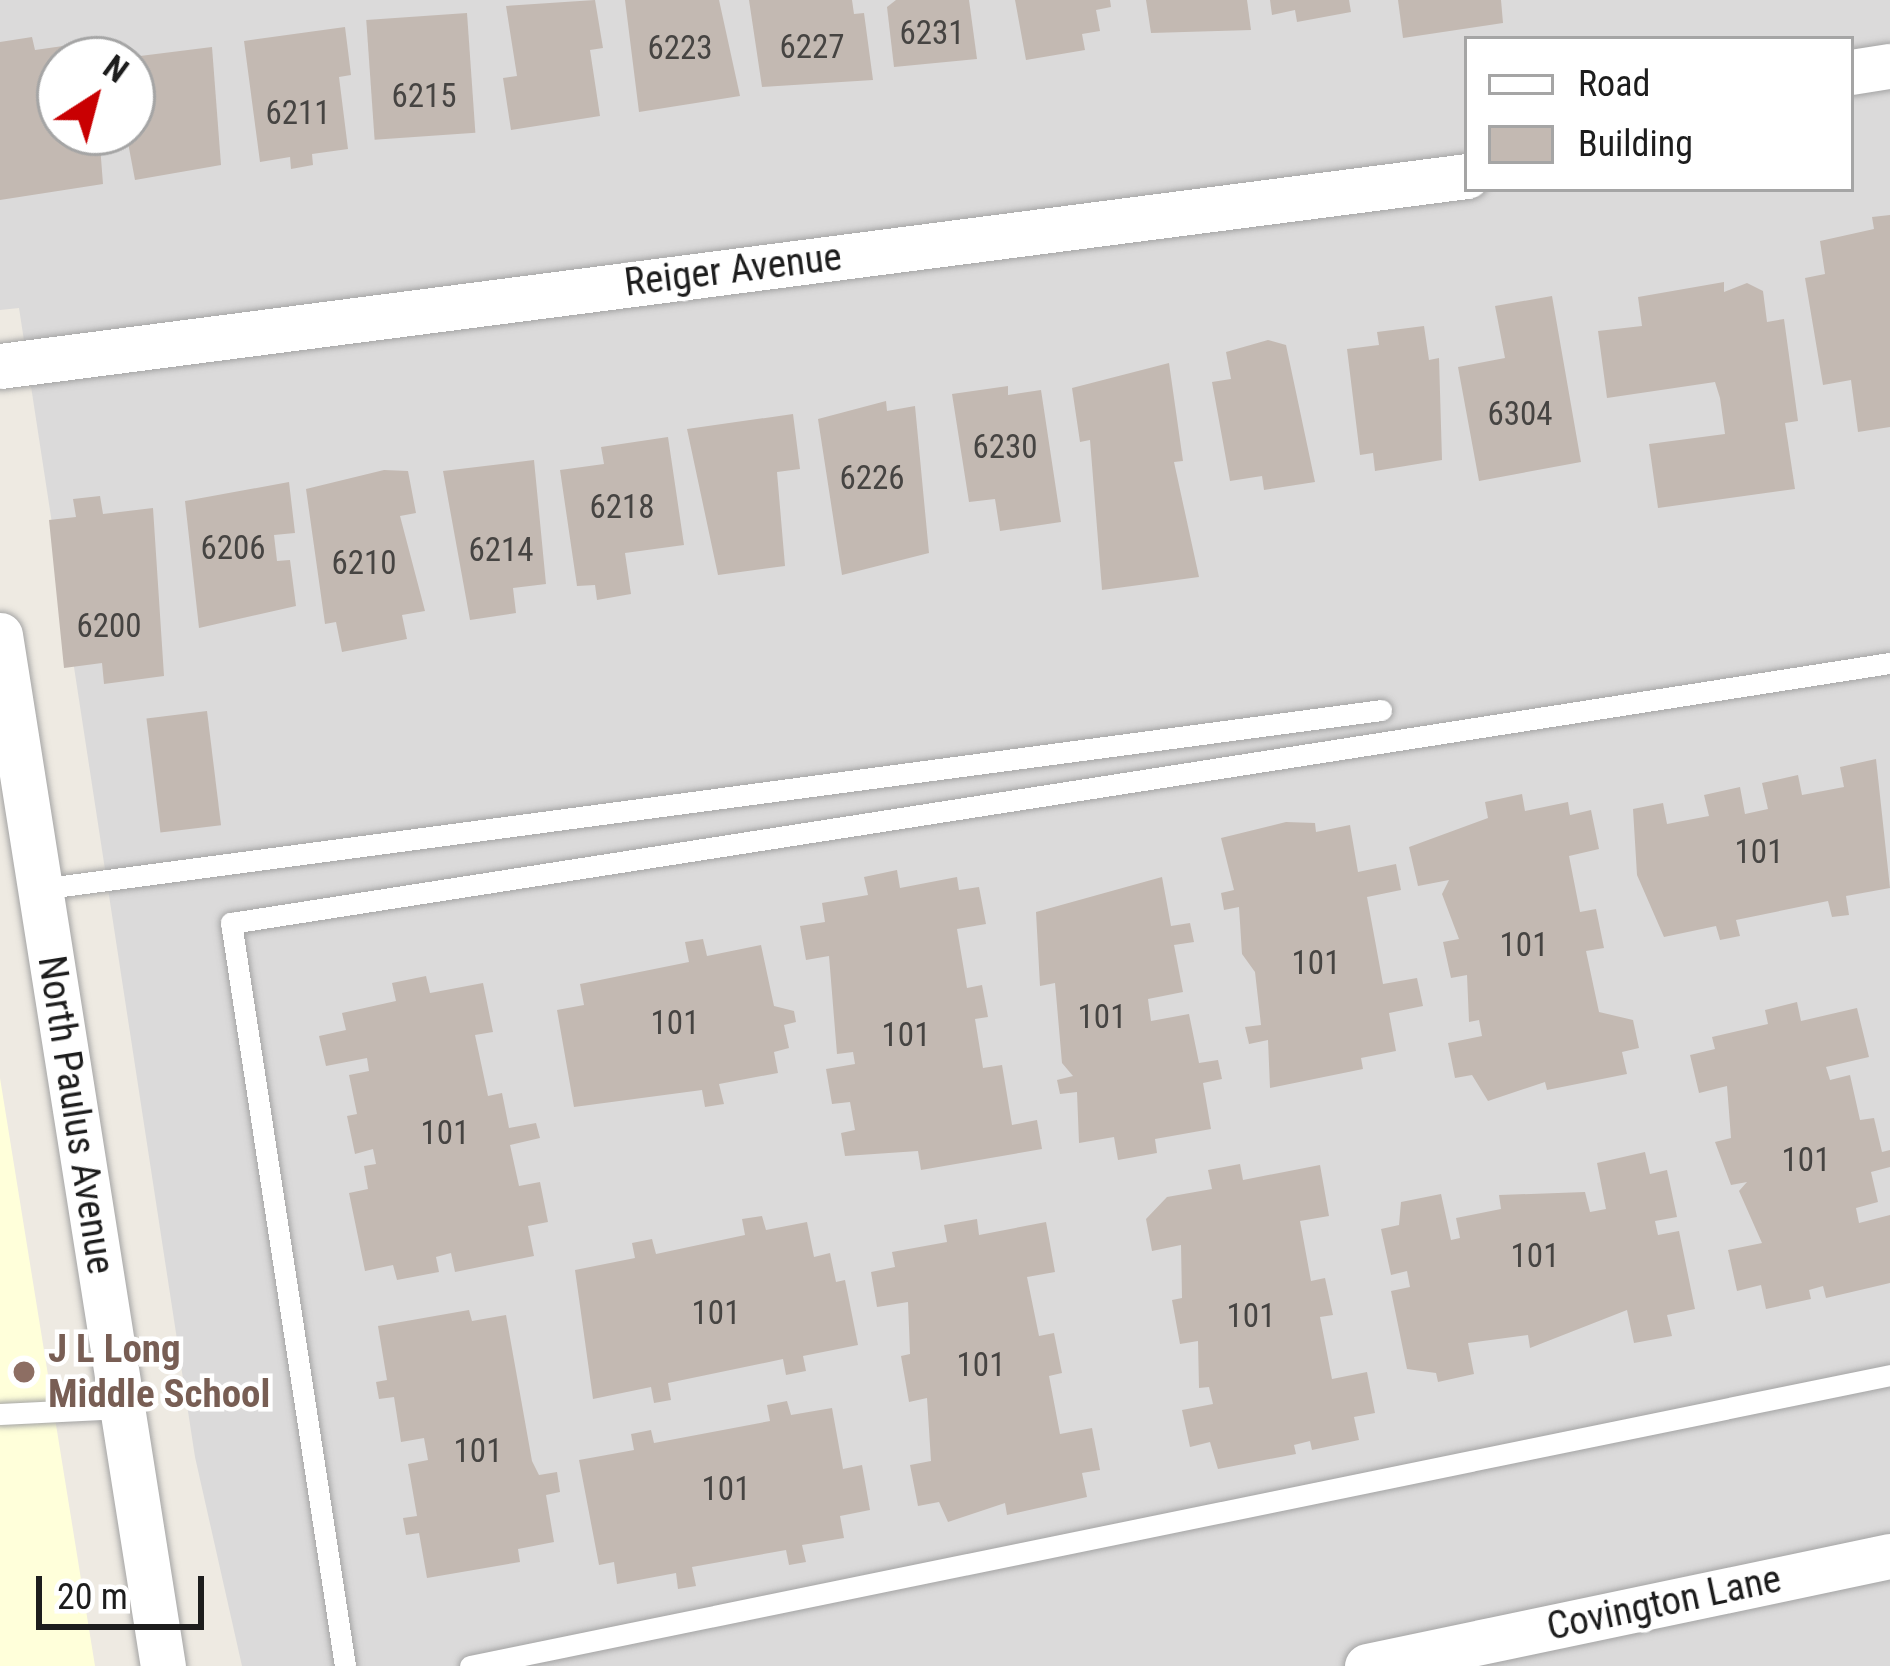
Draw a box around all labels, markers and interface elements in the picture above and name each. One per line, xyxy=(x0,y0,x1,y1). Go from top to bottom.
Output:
house number: 6231 xyxy=(899,13,965,53)
house number: 6227 xyxy=(779,27,845,67)
house number: 6223 xyxy=(647,28,713,68)
north arrow xyxy=(36,36,156,156)
legend xyxy=(1464,36,1854,192)
text: N xyxy=(96,47,135,91)
text: Road xyxy=(1578,63,1650,105)
house number: 6215 xyxy=(391,76,457,116)
house number: 6211 xyxy=(265,93,331,133)
text: Building xyxy=(1578,123,1693,165)
street label: Reiger Avenue xyxy=(622,233,844,307)
house number: 6304 xyxy=(1487,394,1553,434)
house number: 6230 xyxy=(972,427,1038,467)
house number: 6226 xyxy=(839,458,905,498)
house number: 6218 xyxy=(589,487,655,527)
house number: 6206 xyxy=(200,528,266,568)
house number: 6214 xyxy=(468,530,534,570)
house number: 6210 xyxy=(331,543,397,583)
house number: 6200 xyxy=(76,606,142,646)
house number: 101 xyxy=(1735,832,1783,872)
house number: 101 xyxy=(1500,925,1548,965)
house number: 101 xyxy=(1292,943,1340,983)
street label: North Paulus Avenue xyxy=(28,952,124,1278)
house number: 101 xyxy=(1078,997,1126,1037)
house number: 101 xyxy=(651,1003,699,1043)
house number: 101 xyxy=(882,1015,930,1055)
house number: 101 xyxy=(421,1113,469,1153)
house number: 101 xyxy=(1782,1140,1830,1180)
house number: 101 xyxy=(1511,1236,1559,1276)
house number: 101 xyxy=(692,1293,740,1333)
house number: 101 xyxy=(1227,1296,1275,1336)
place label: J L Long Middle School xyxy=(48,1327,270,1418)
house number: 101 xyxy=(957,1345,1005,1385)
marker: J L Long Middle School xyxy=(11,1359,37,1385)
house number: 101 xyxy=(454,1431,502,1471)
house number: 101 xyxy=(702,1469,750,1509)
scale bar xyxy=(42,1552,210,1626)
street label: Covington Lane xyxy=(1543,1555,1785,1651)
text: 20 m xyxy=(57,1576,128,1618)

